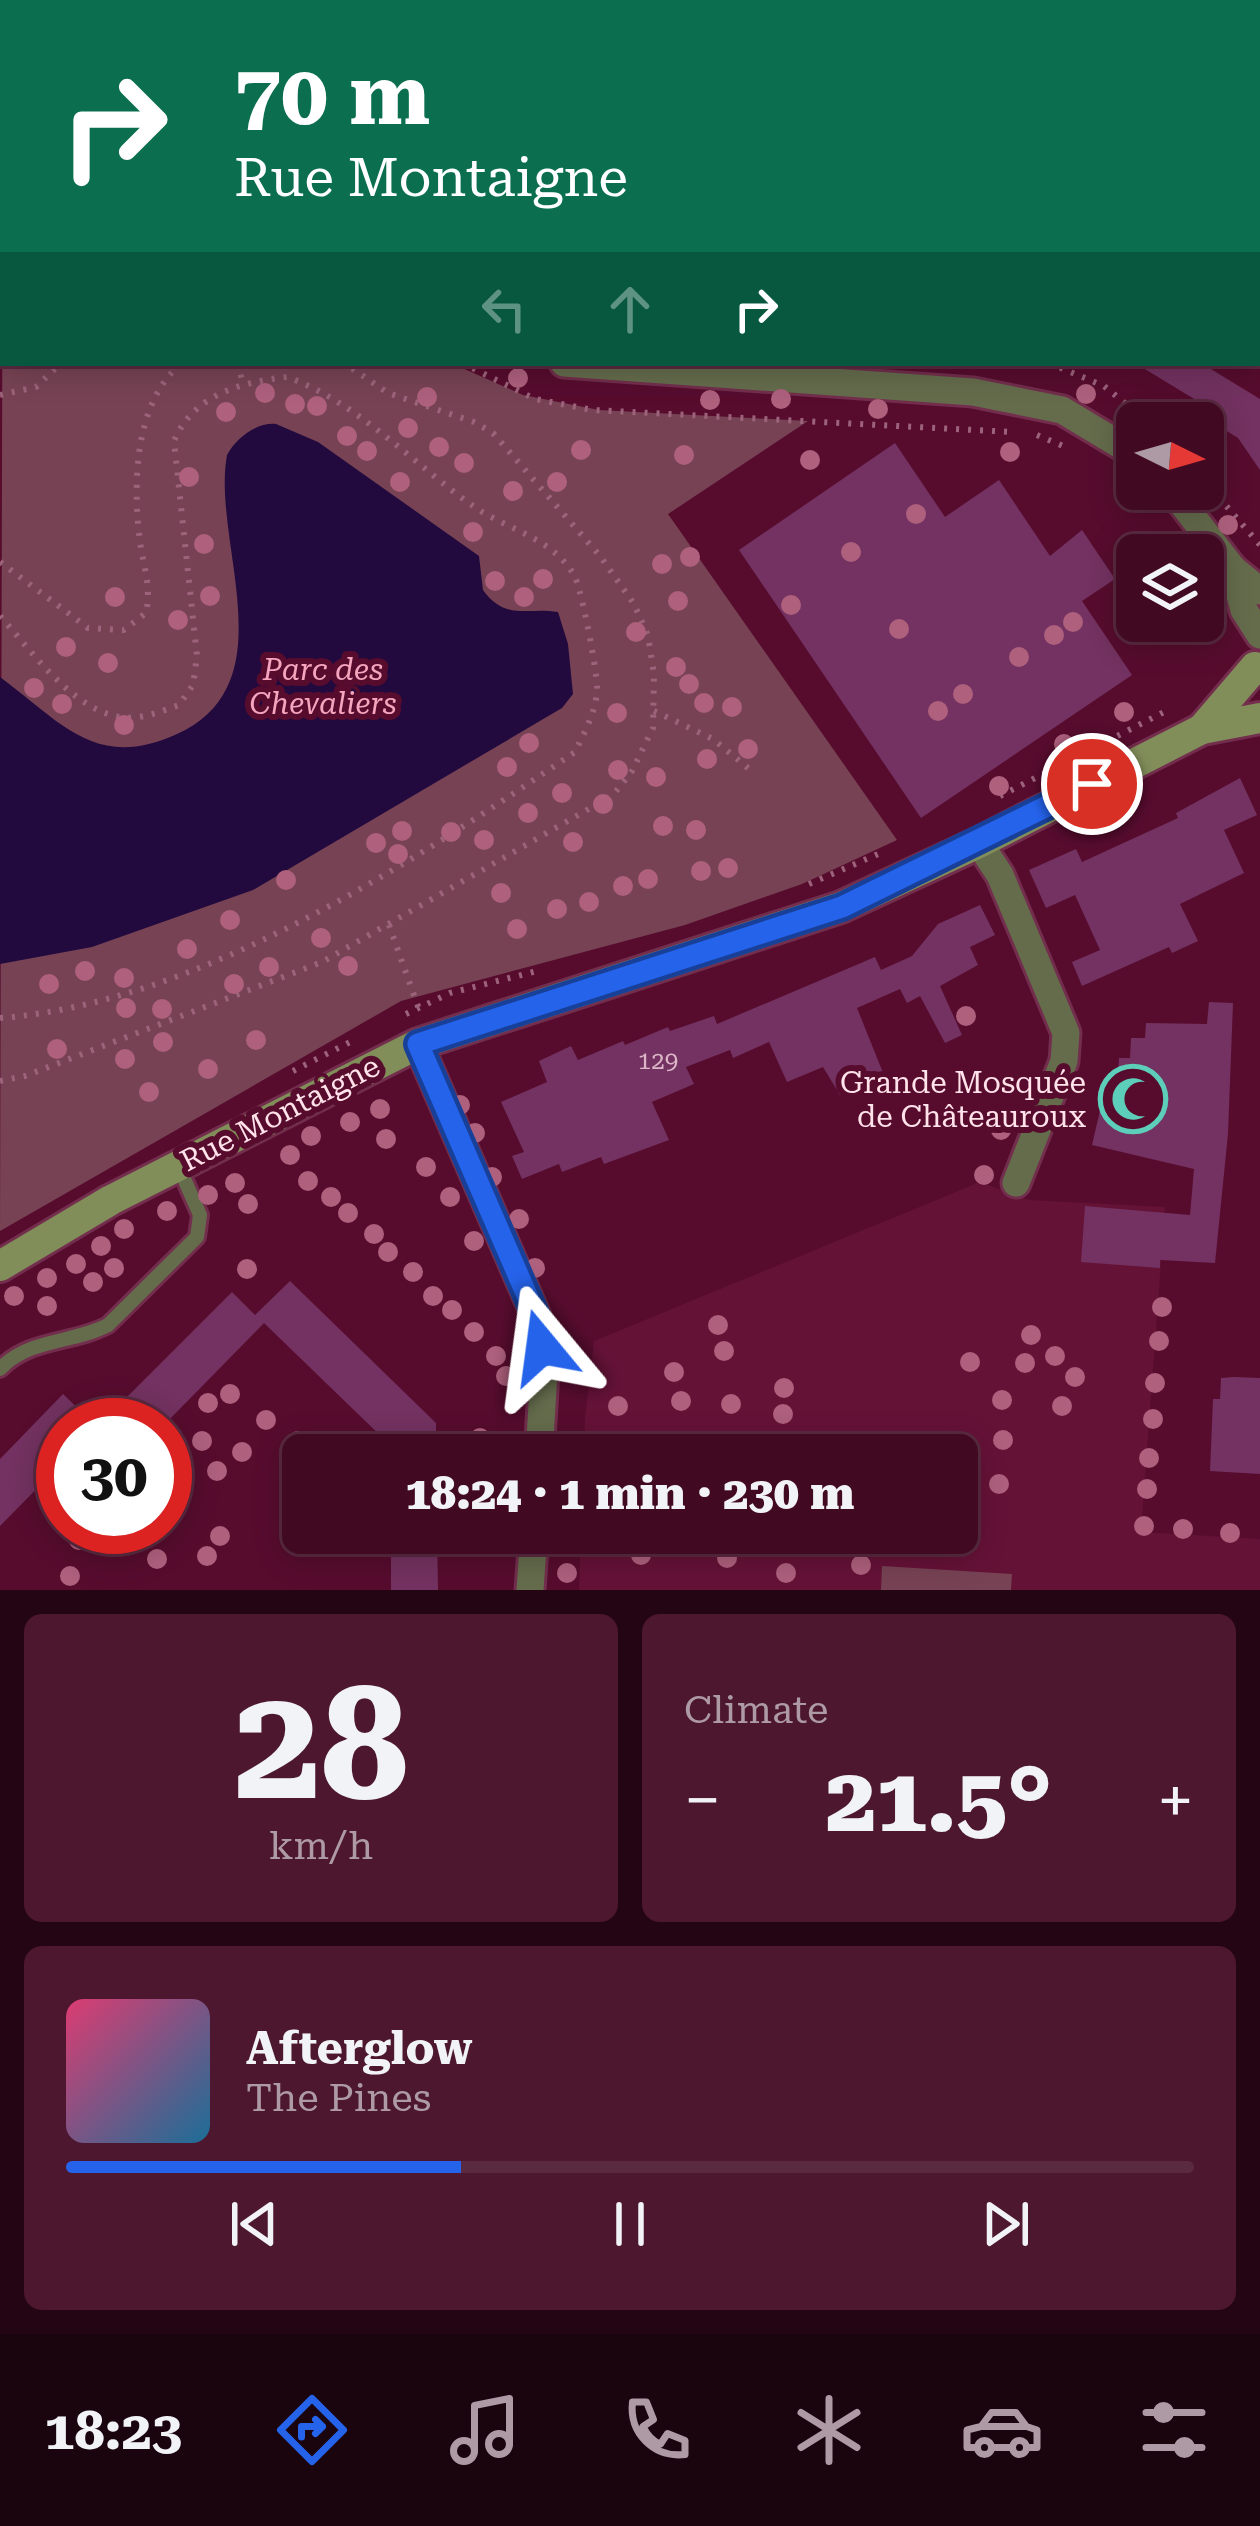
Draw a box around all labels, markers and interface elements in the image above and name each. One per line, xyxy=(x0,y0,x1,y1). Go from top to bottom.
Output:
text: 70 m xyxy=(234,46,430,144)
icon: right xyxy=(36,48,192,204)
text: Rue Montaigne xyxy=(234,146,628,209)
icon: left xyxy=(471,276,537,342)
icon: ahead xyxy=(597,276,663,342)
icon: right xyxy=(723,276,789,342)
north arrow xyxy=(1116,402,1224,510)
map controls xyxy=(1116,402,1224,642)
button: layers xyxy=(1116,534,1224,642)
park label: Parc des Chevaliers xyxy=(249,652,397,721)
pin xyxy=(1041,733,1143,835)
icon: arrive xyxy=(1059,751,1125,817)
house number: 129 xyxy=(638,1047,678,1075)
street label: Rue Montaigne xyxy=(175,1048,385,1178)
mosque icon: Grande Mosquée de Châteauroux xyxy=(1098,1064,1168,1134)
place label: Grande Mosquée de Châteauroux xyxy=(840,1065,1087,1134)
position arrow xyxy=(479,1284,605,1410)
speed limit sign: 30 xyxy=(36,1398,192,1554)
text: 18:24 · 1 min · 230 m xyxy=(406,1467,854,1520)
text: 28 xyxy=(234,1653,408,1836)
text: Climate xyxy=(684,1687,828,1733)
text: 21.5° xyxy=(826,1748,1052,1853)
text: − xyxy=(684,1762,721,1839)
text: + xyxy=(1157,1762,1194,1839)
text: km/h xyxy=(269,1823,373,1869)
text: Afterglow xyxy=(246,2022,472,2075)
text: The Pines xyxy=(246,2075,431,2121)
icon: previous xyxy=(221,2191,287,2257)
icon: pause xyxy=(597,2191,663,2257)
icon: next xyxy=(973,2191,1039,2257)
icon: directions xyxy=(270,2388,354,2472)
icon: music xyxy=(443,2388,527,2472)
icon: phone xyxy=(615,2388,699,2472)
icon: climate xyxy=(787,2388,871,2472)
icon: car xyxy=(960,2388,1044,2472)
icon: filters xyxy=(1132,2388,1216,2472)
text: 18:23 xyxy=(44,2399,182,2462)

